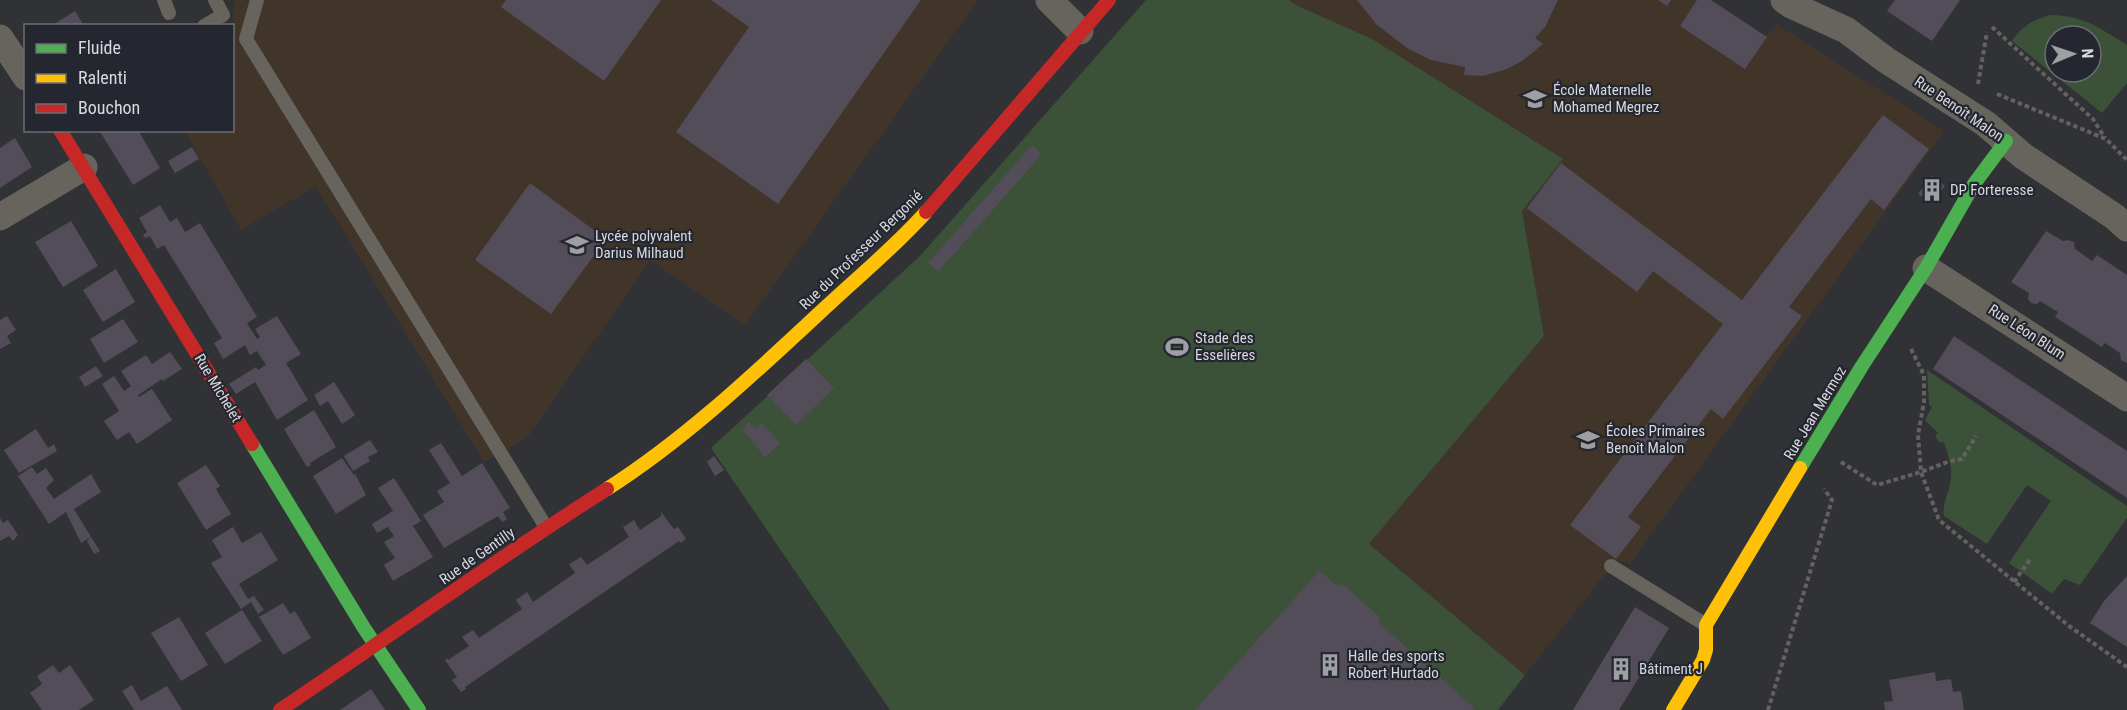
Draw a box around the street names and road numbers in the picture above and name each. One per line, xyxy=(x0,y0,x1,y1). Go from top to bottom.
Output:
street label: Rue Benoît Malon xyxy=(1911,72,2007,146)
street label: Rue du Professeur Bergonié xyxy=(796,187,926,313)
street label: Rue Léon Blum xyxy=(1985,300,2069,364)
street label: Rue Michelet xyxy=(191,351,245,425)
street label: Rue Jean Mermoz xyxy=(1780,363,1850,463)
street label: Rue de Gentilly xyxy=(436,523,518,589)

